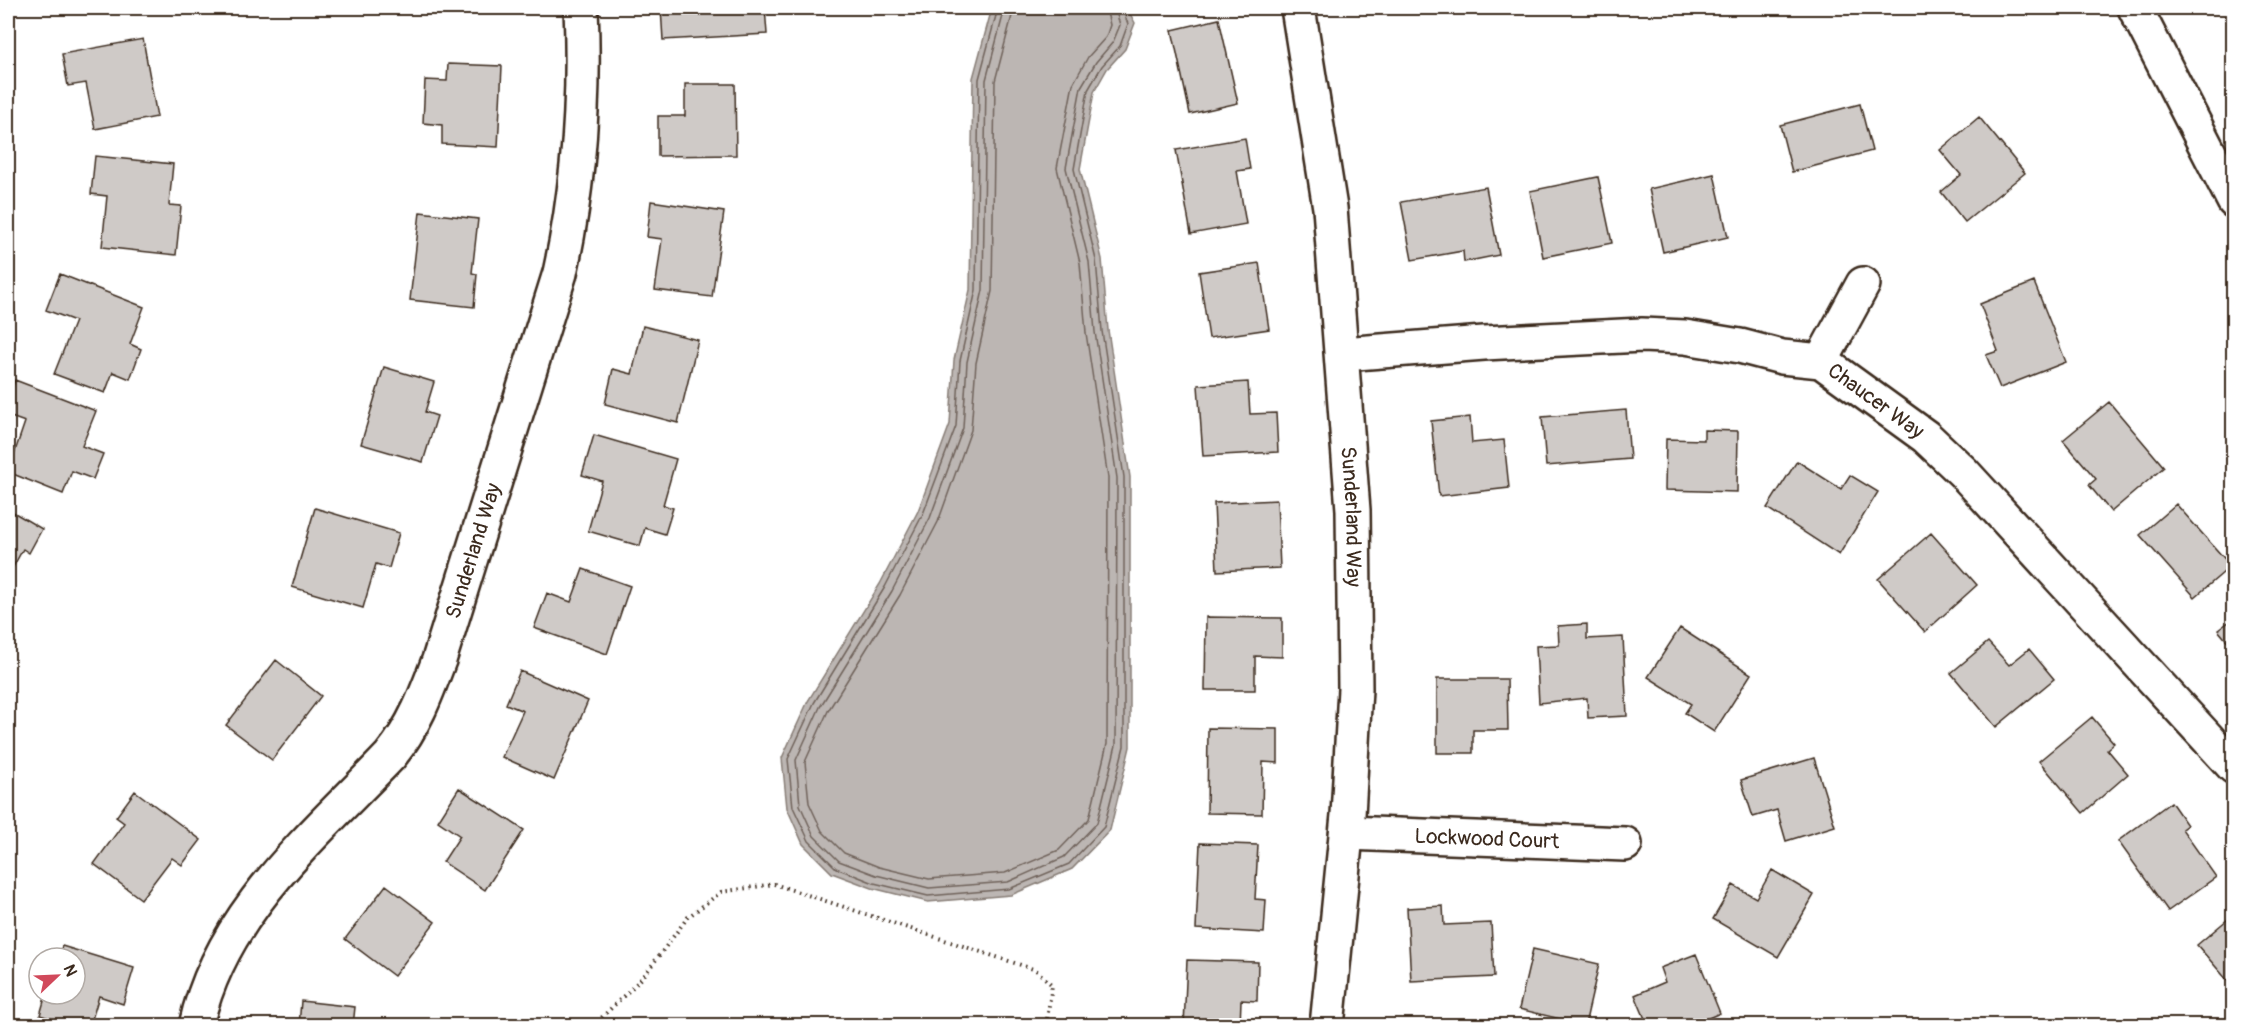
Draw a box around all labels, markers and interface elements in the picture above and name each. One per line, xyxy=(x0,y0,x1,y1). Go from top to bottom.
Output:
street label: Chaucer Way xyxy=(1823,357,1930,445)
street label: Sunderland Way xyxy=(1335,445,1367,587)
street label: Sunderland Way xyxy=(439,480,507,622)
street label: Lockwood Court xyxy=(1414,822,1560,855)
north arrow xyxy=(27,946,87,1006)
text: N xyxy=(59,962,81,980)

